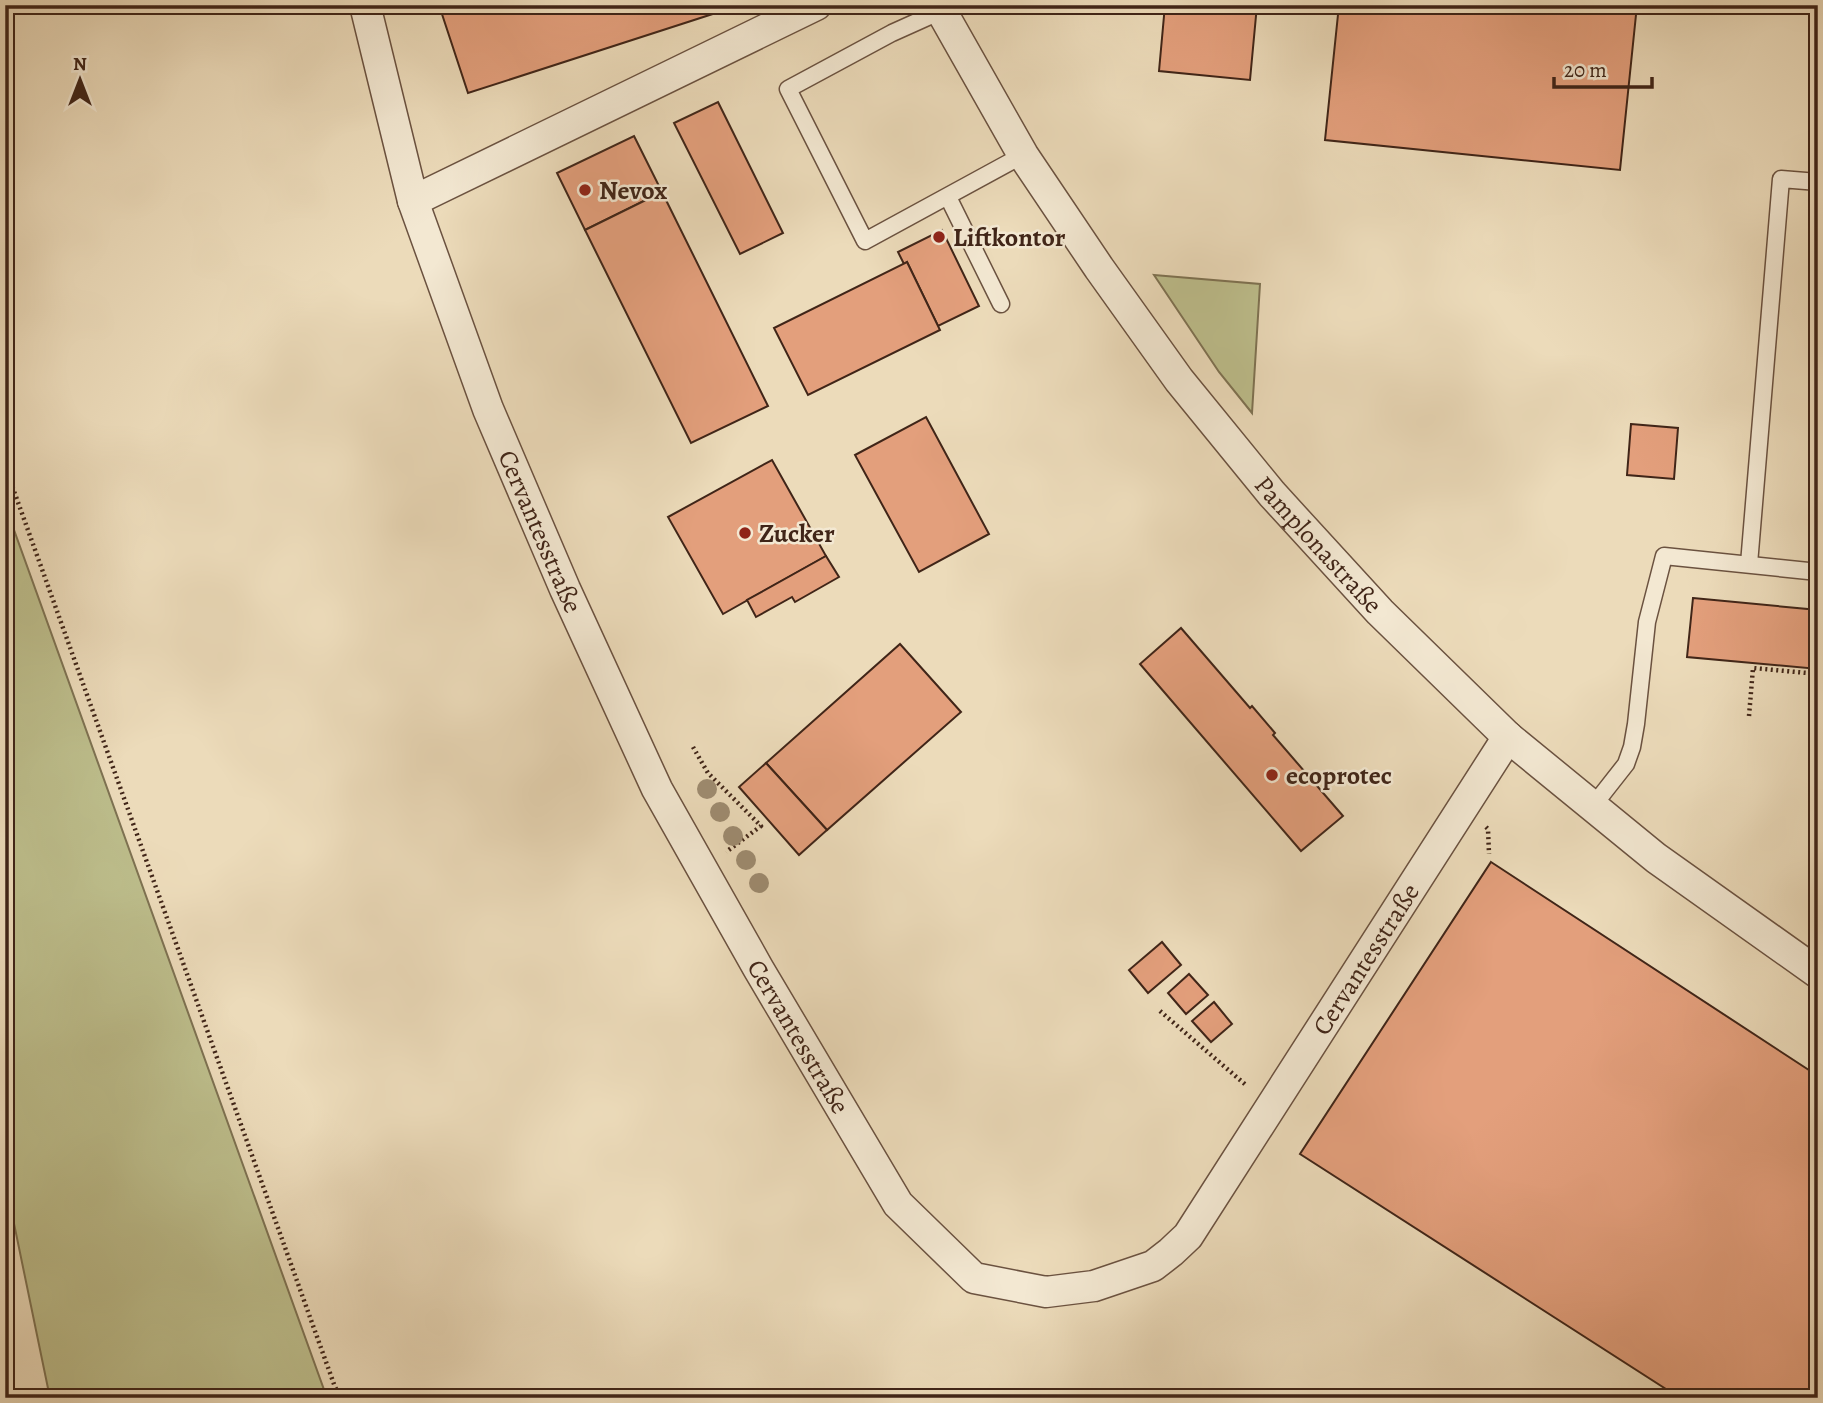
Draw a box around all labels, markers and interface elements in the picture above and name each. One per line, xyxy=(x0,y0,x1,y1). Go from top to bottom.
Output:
north arrow xyxy=(46,46,116,116)
scale bar xyxy=(1554,46,1652,90)
text: N xyxy=(73,51,87,77)
text: 20 m xyxy=(1564,56,1607,84)
place label: Nevox xyxy=(599,173,667,208)
marker: Nevox xyxy=(577,182,593,198)
place label: Liftkontor xyxy=(953,220,1066,255)
marker: Liftkontor xyxy=(931,229,947,245)
street label: Cervantesstraße xyxy=(490,445,591,619)
street label: Pamplonastraße xyxy=(1246,469,1390,621)
place label: Zucker xyxy=(759,516,835,551)
marker: Zucker xyxy=(737,525,753,541)
place label: ecoprotec xyxy=(1286,758,1392,793)
marker: ecoprotec xyxy=(1264,767,1280,783)
street label: Cervantesstraße xyxy=(1304,877,1428,1042)
street label: Cervantesstraße xyxy=(739,953,858,1120)

